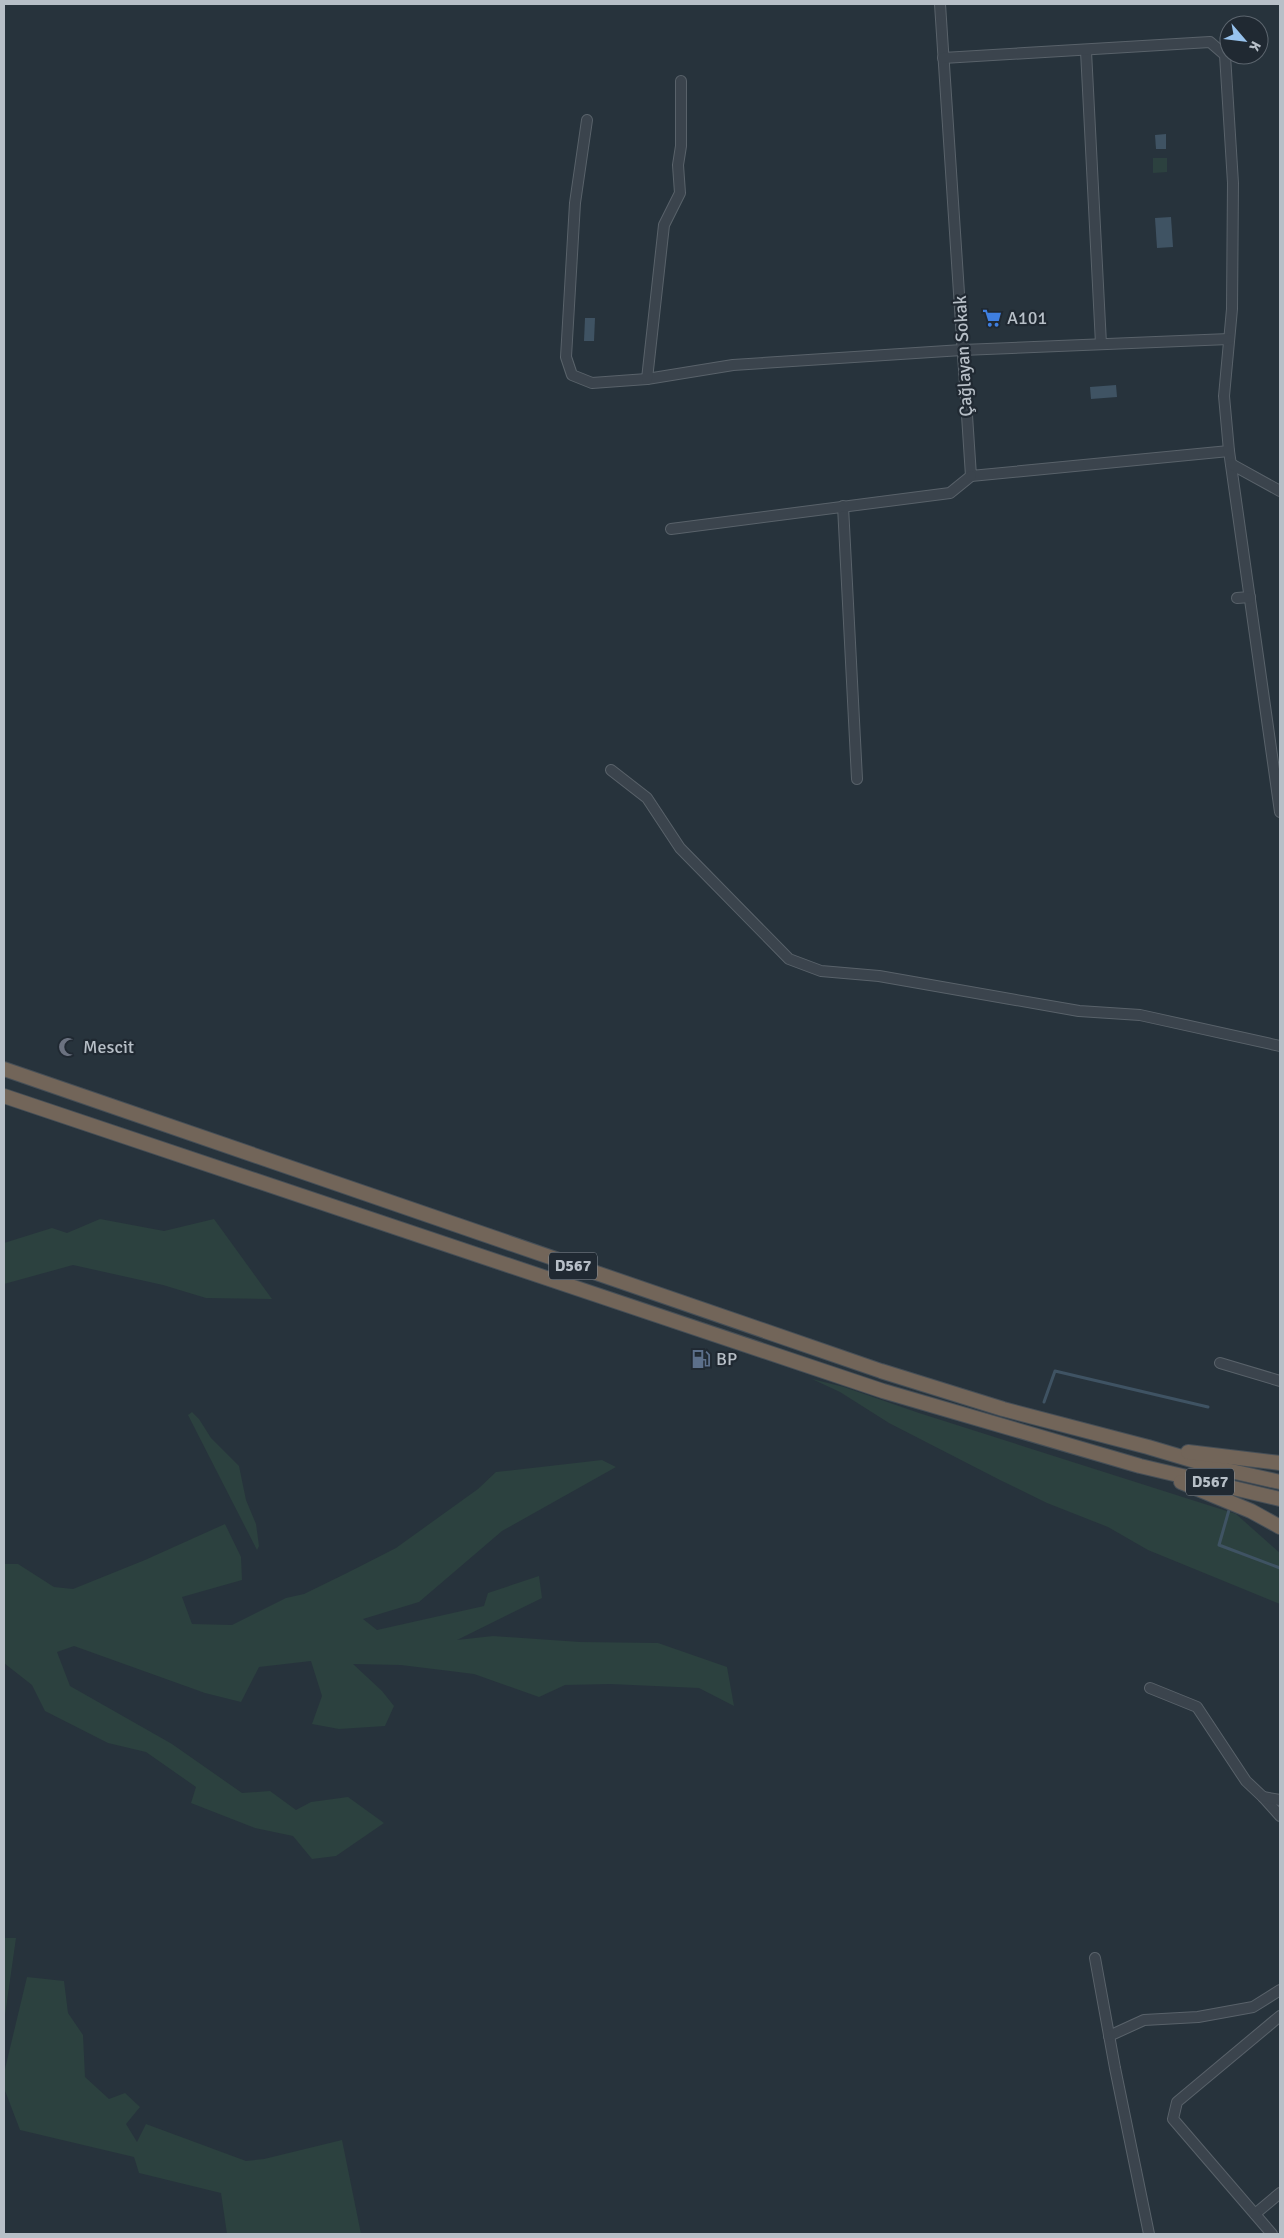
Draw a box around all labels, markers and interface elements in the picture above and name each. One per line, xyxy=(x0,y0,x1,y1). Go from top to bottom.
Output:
north arrow xyxy=(1219,15,1269,65)
text: K xyxy=(1245,38,1265,54)
street label: Çağlayan Sokak xyxy=(949,295,977,417)
supermarket icon: A101 xyxy=(981,307,1003,329)
place label: A101 xyxy=(1007,307,1047,329)
mosque icon: Mescit xyxy=(57,1036,79,1058)
place label: Mescit xyxy=(83,1036,134,1058)
road number: D567 xyxy=(549,1252,597,1280)
fuel station icon: BP xyxy=(690,1348,712,1370)
place label: BP xyxy=(716,1348,737,1370)
road number: D567 xyxy=(1186,1468,1234,1495)

